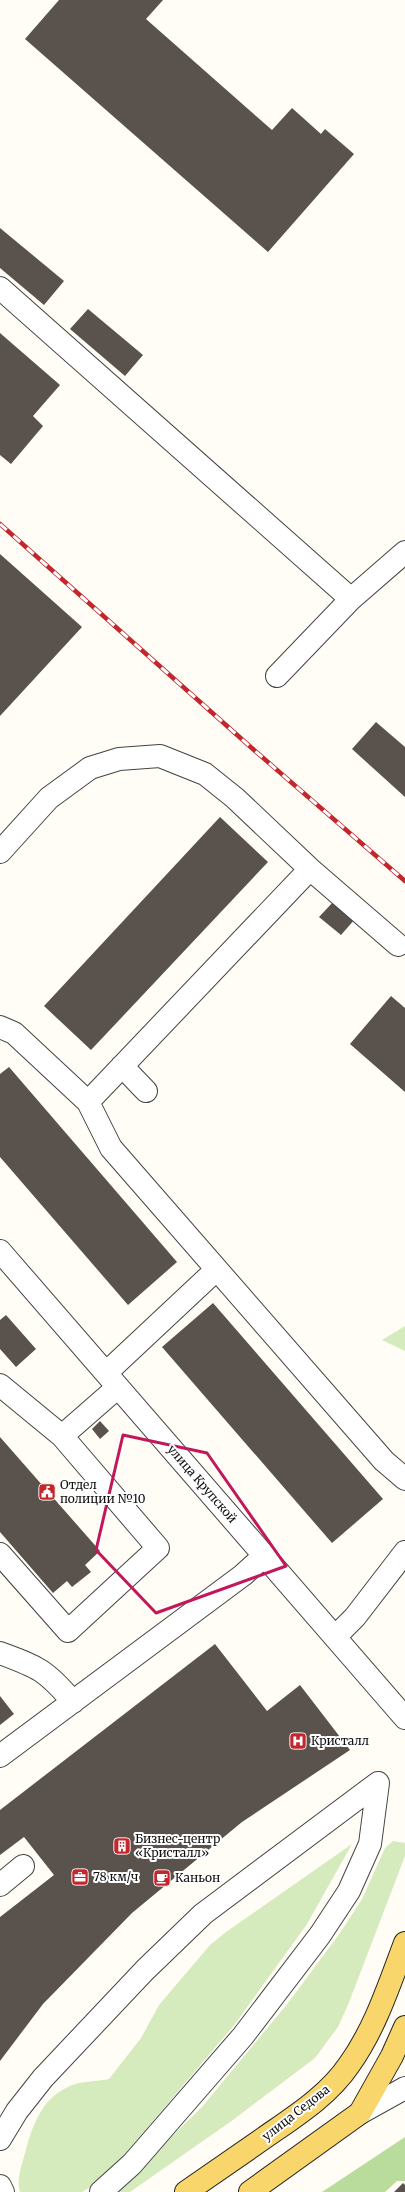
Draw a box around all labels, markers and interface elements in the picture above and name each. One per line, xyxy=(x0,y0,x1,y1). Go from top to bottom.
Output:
street label: улица Крупской xyxy=(164,1442,240,1526)
place label: Отдел полиции №10 xyxy=(60,1477,146,1506)
public building icon: Отдел полиции №10 xyxy=(37,1482,57,1502)
hospital icon: Кристалл xyxy=(288,1731,308,1751)
place label: Кристалл xyxy=(311,1733,369,1748)
place label: Бизнес-центр «Кристалл» xyxy=(135,1831,220,1860)
building icon: Бизнес-центр «Кристалл» xyxy=(112,1836,132,1856)
office icon: 78 км/ч xyxy=(70,1867,90,1887)
cafe icon: Каньон xyxy=(152,1868,172,1888)
place label: 78 км/ч xyxy=(93,1869,139,1884)
place label: Каньон xyxy=(175,1870,220,1885)
street label: улица Седова xyxy=(259,2081,333,2144)

